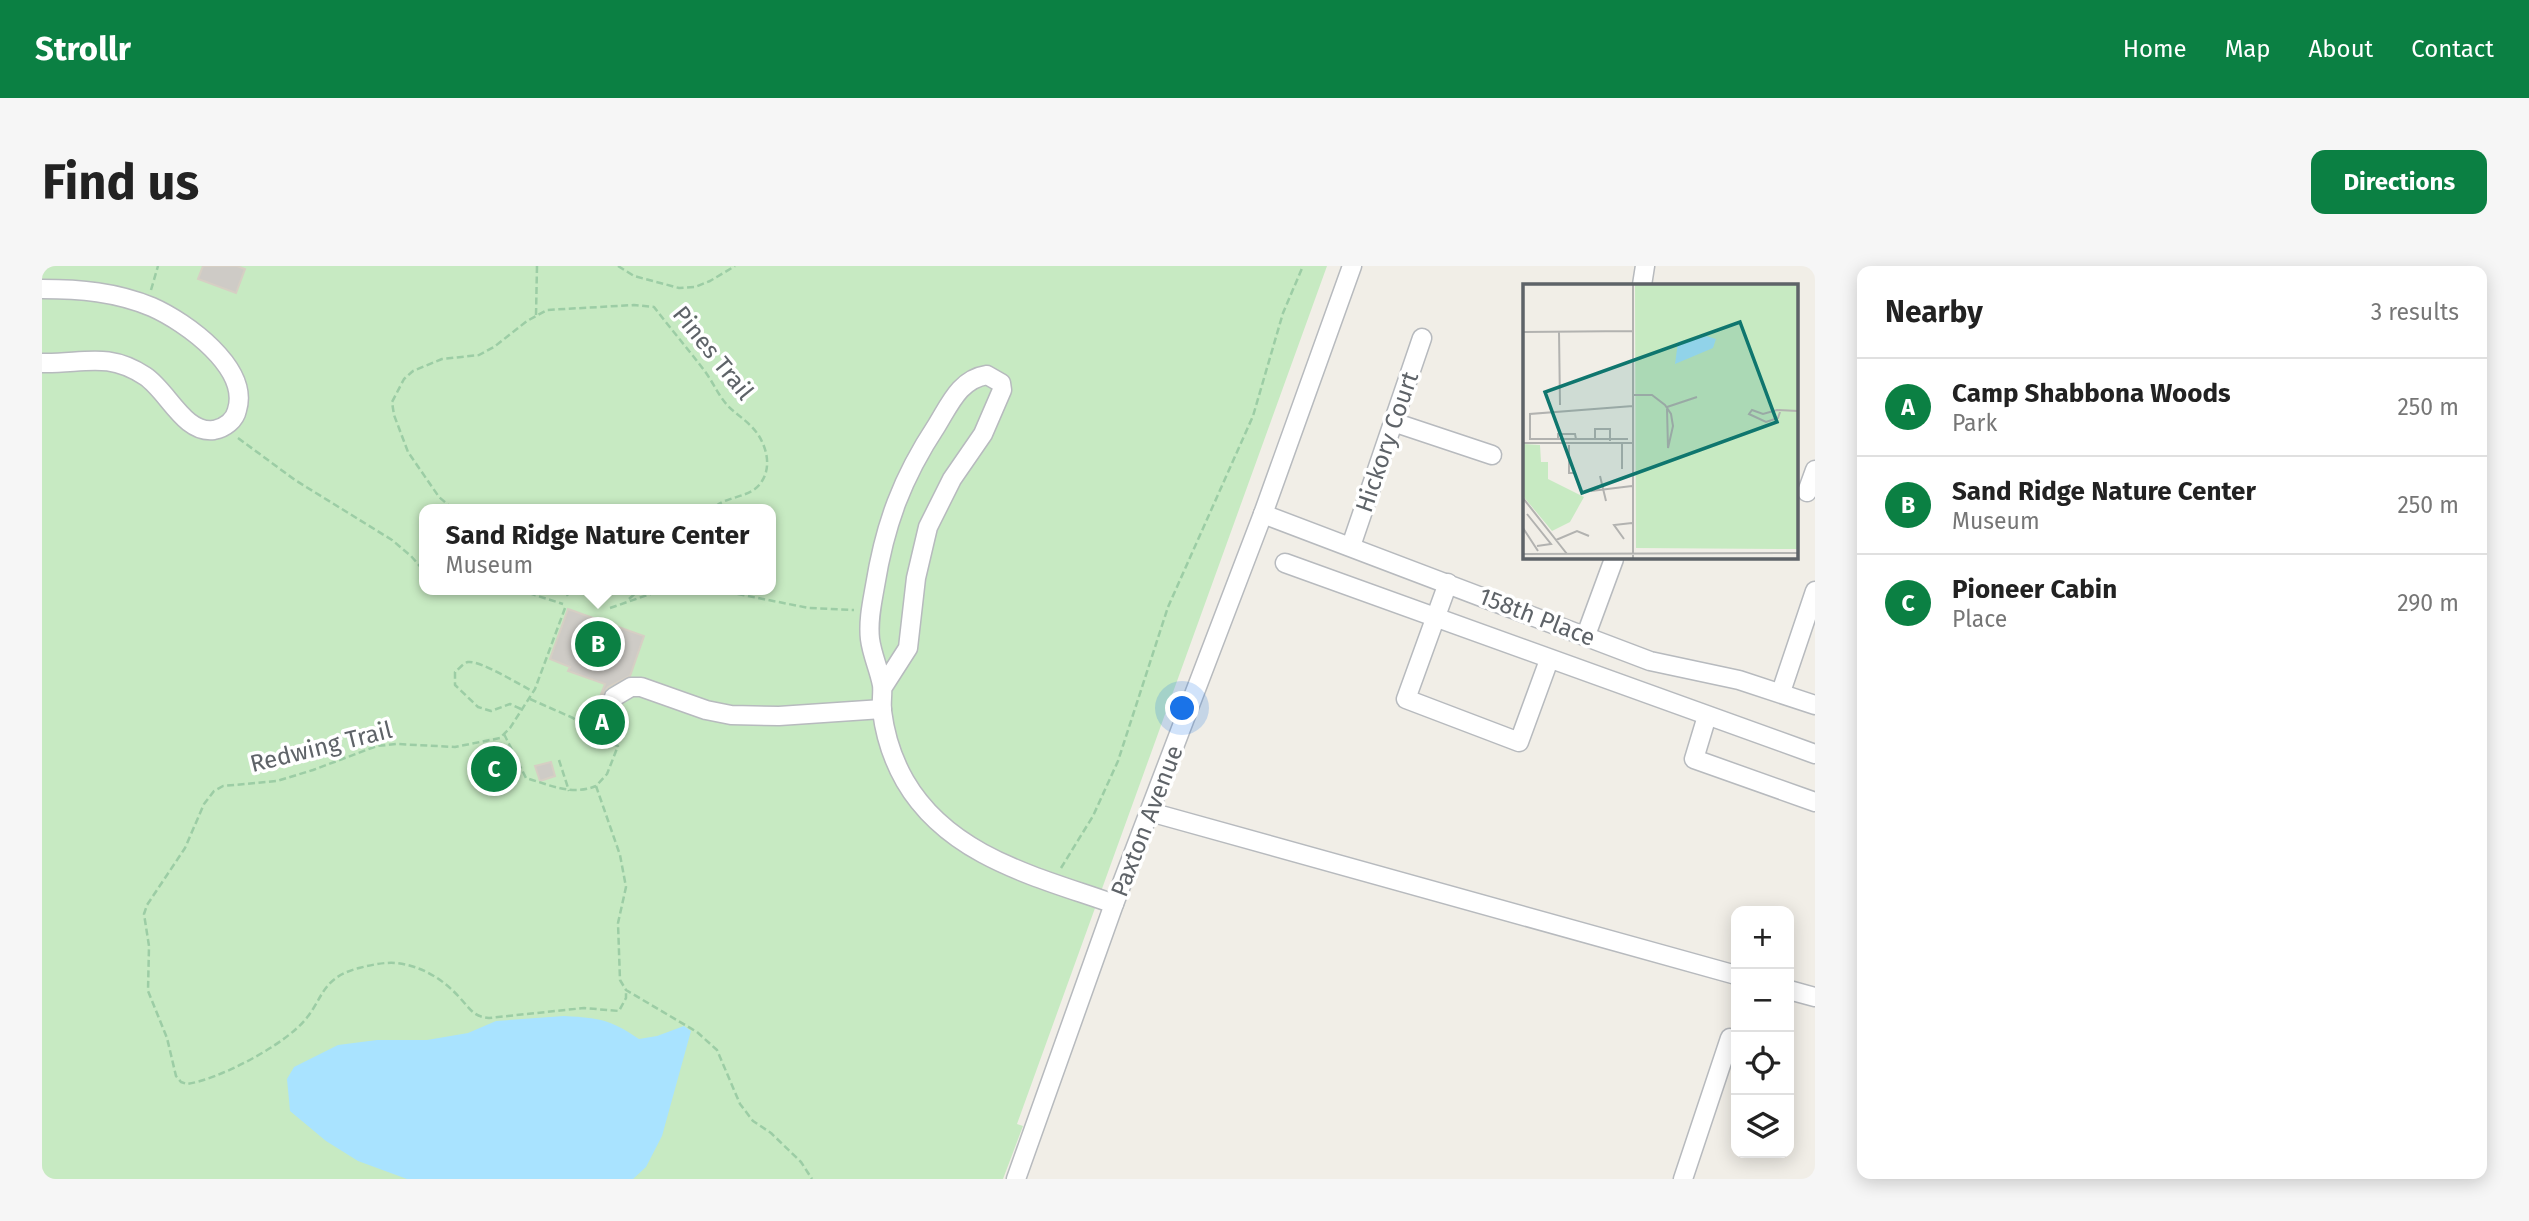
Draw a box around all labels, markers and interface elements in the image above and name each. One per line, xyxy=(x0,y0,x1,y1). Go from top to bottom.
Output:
text: Strollr xyxy=(35,29,131,69)
text: Home xyxy=(2123,35,2187,63)
text: Map xyxy=(2225,35,2271,63)
text: About xyxy=(2309,35,2373,63)
text: Contact xyxy=(2411,35,2494,63)
button: Directions xyxy=(2311,150,2487,214)
text: Find us xyxy=(42,153,199,212)
inset map xyxy=(1523,284,1798,558)
text: Nearby xyxy=(1885,294,1983,330)
text: 3 results xyxy=(2371,298,2459,326)
street label: Pines Trail xyxy=(667,301,759,405)
street label: Hickory Court xyxy=(1350,368,1424,516)
text: Camp Shabbona Woods xyxy=(1952,378,2231,409)
text: A xyxy=(1901,393,1915,421)
text: 250 m xyxy=(2397,393,2459,421)
text: Park xyxy=(1952,409,1997,437)
text: Sand Ridge Nature Center xyxy=(1952,476,2256,507)
text: B xyxy=(1901,491,1915,519)
text: 250 m xyxy=(2397,491,2459,519)
popup xyxy=(419,504,776,595)
text: Museum xyxy=(1952,507,2040,535)
text: Sand Ridge Nature Center xyxy=(446,520,749,551)
text: Museum xyxy=(446,551,533,579)
text: Pioneer Cabin xyxy=(1952,574,2117,605)
street label: 158th Place xyxy=(1475,582,1599,652)
text: C xyxy=(1901,589,1915,617)
text: 290 m xyxy=(2397,589,2459,617)
text: Place xyxy=(1952,605,2007,633)
pin: B xyxy=(575,618,621,670)
your location xyxy=(1165,691,1199,725)
pin: A xyxy=(579,696,625,748)
street label: Redwing Trail xyxy=(247,716,395,778)
street label: Paxton Avenue xyxy=(1105,741,1189,901)
pin: C xyxy=(471,743,517,795)
map controls xyxy=(1731,906,1794,1158)
button: + xyxy=(1731,906,1794,969)
button: − xyxy=(1731,969,1794,1032)
button: locate xyxy=(1731,1032,1794,1095)
button: layers xyxy=(1731,1095,1794,1158)

